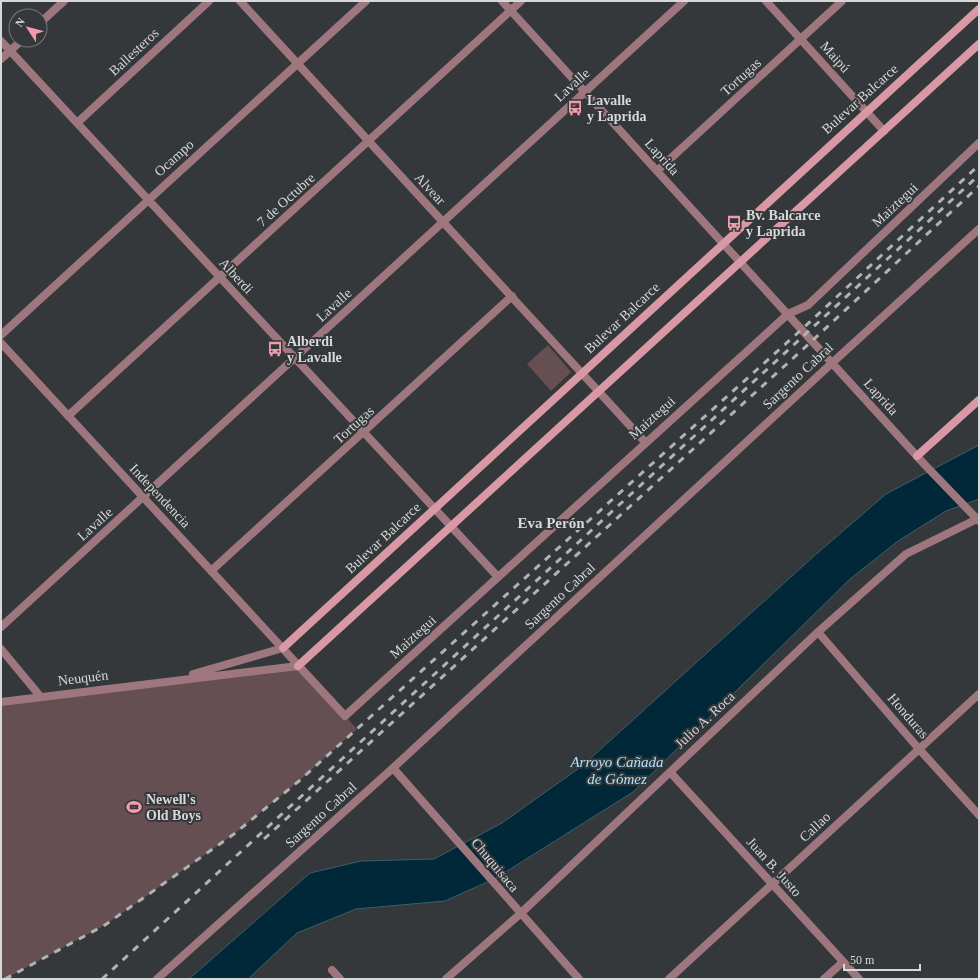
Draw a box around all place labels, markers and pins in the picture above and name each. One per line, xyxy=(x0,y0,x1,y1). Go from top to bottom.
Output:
place label: Lavalle y Laprida xyxy=(587,93,647,124)
bus stop icon: Lavalle y Laprida xyxy=(566,99,584,117)
place label: Bv. Balcarce y Laprida xyxy=(746,208,820,239)
bus stop icon: Bv. Balcarce y Laprida xyxy=(725,214,743,232)
place label: Alberdi y Lavalle xyxy=(287,334,342,365)
bus stop icon: Alberdi y Lavalle xyxy=(266,340,284,358)
place label: Newell's Old Boys xyxy=(146,792,201,823)
sports icon: Newell's Old Boys xyxy=(125,798,143,816)

